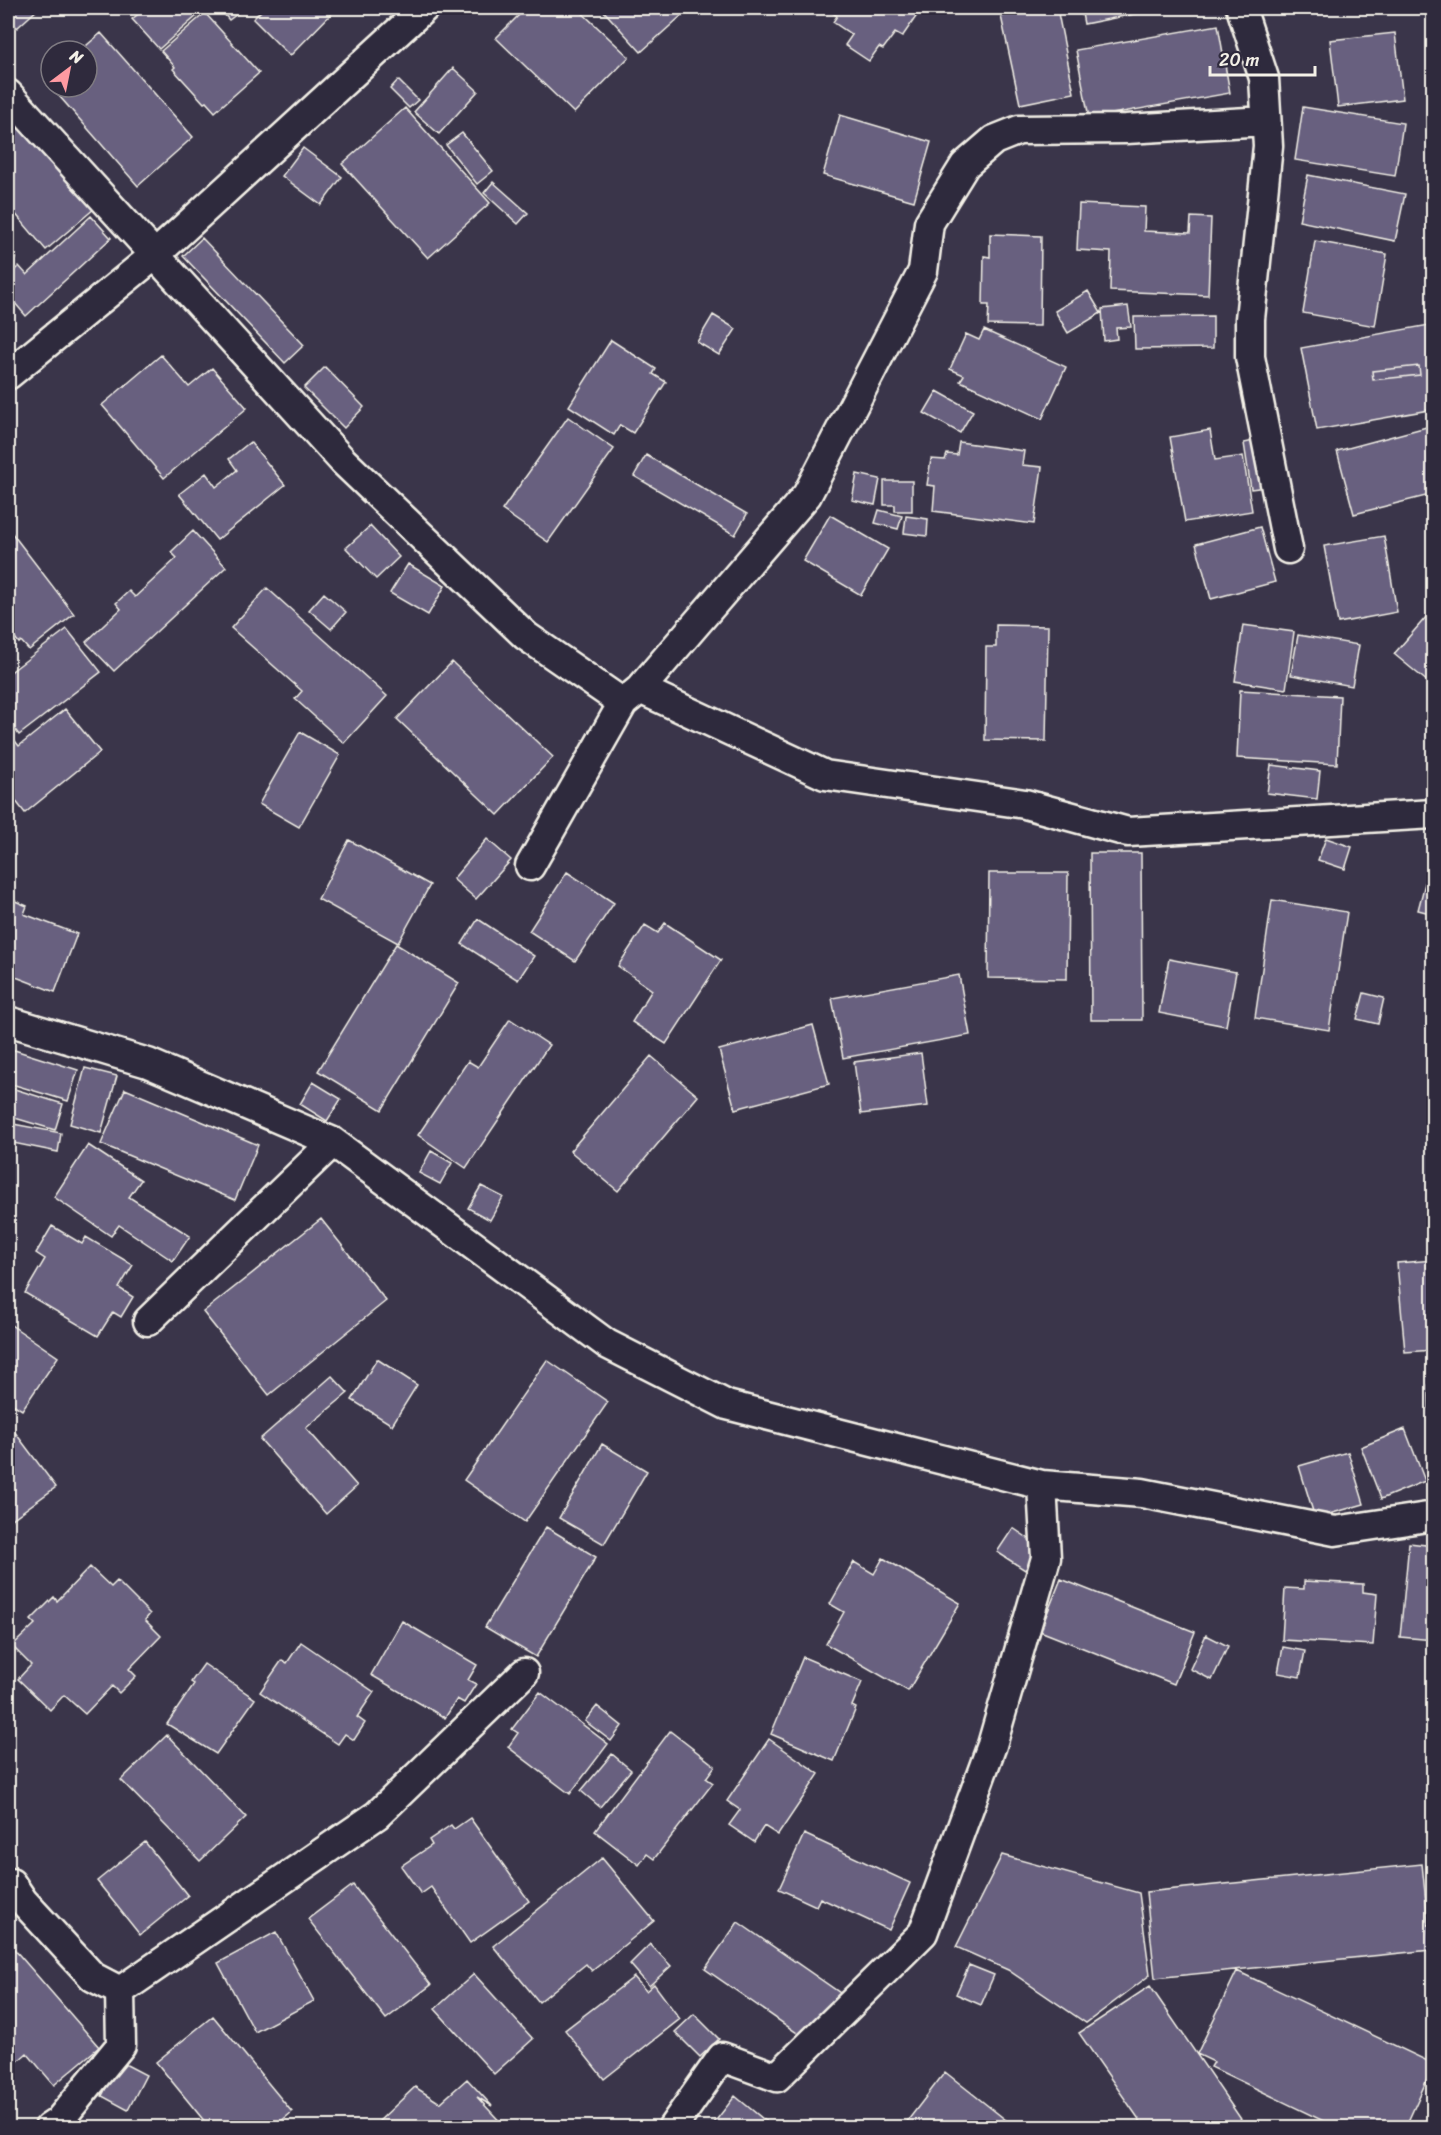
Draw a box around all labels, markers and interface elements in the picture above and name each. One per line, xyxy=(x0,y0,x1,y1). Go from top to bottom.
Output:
north arrow xyxy=(39,39,99,99)
scale bar xyxy=(1210,39,1315,77)
text: N xyxy=(63,41,90,72)
text: 20 m xyxy=(1219,44,1259,76)

